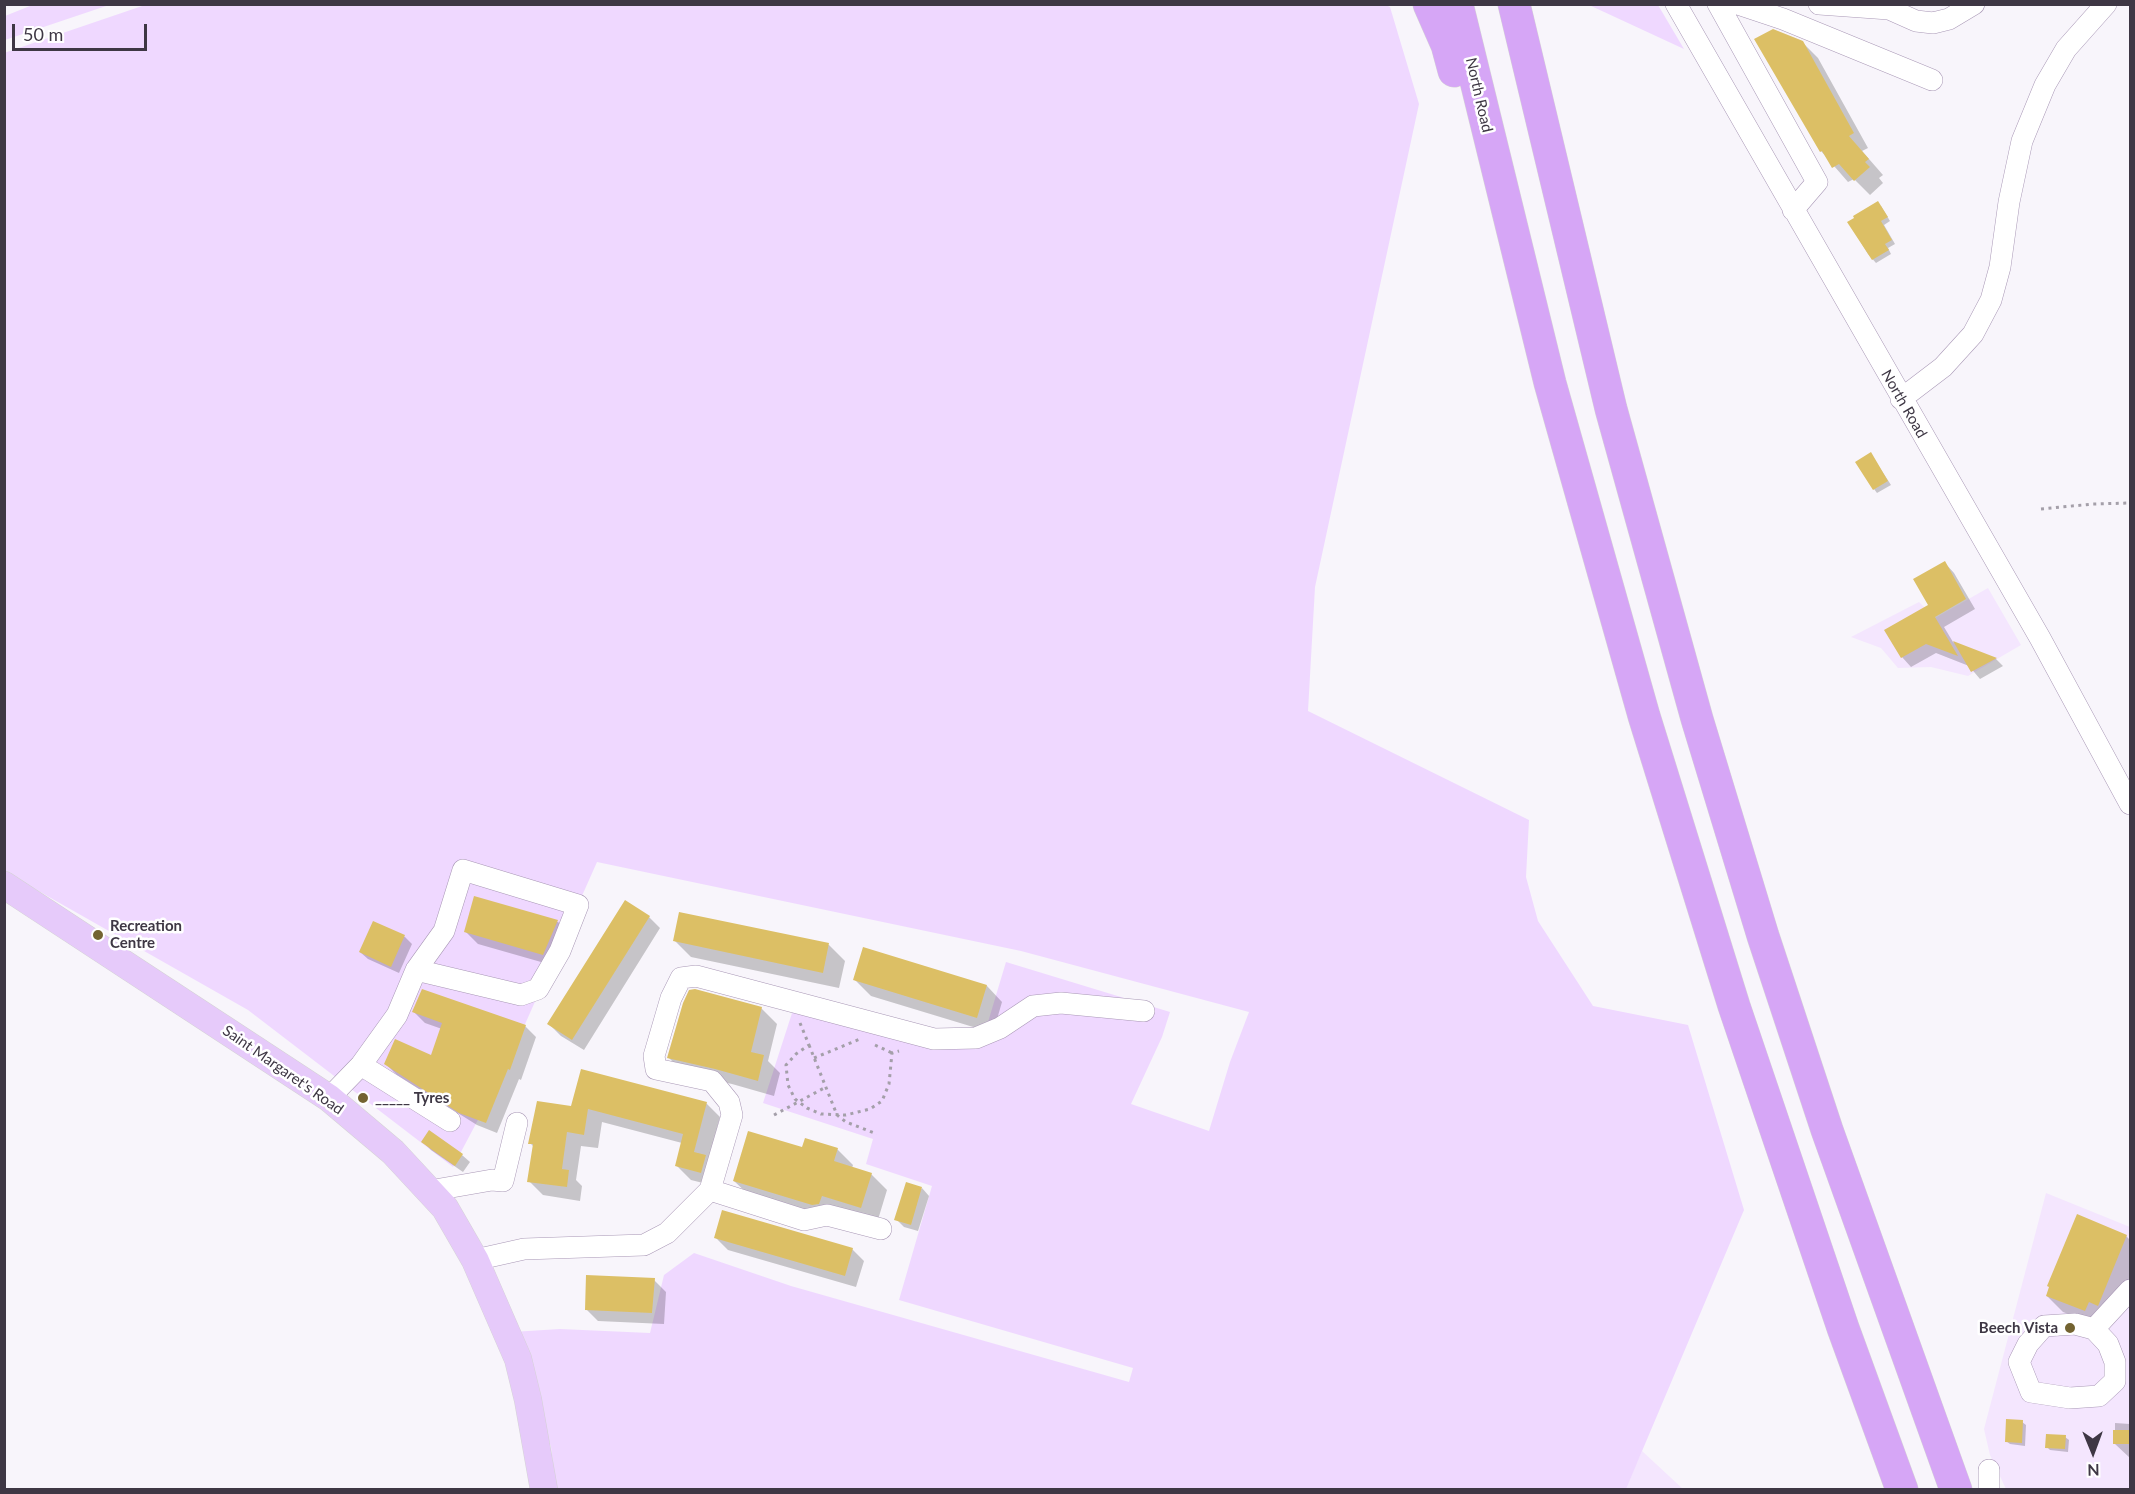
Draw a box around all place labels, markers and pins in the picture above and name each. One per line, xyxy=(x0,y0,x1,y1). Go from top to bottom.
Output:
place label: Recreation Centre xyxy=(110,917,182,952)
marker: Recreation Centre xyxy=(91,928,105,942)
place label: _____ Tyres xyxy=(375,1089,449,1107)
marker: _____ Tyres xyxy=(356,1091,370,1105)
place label: Beech Vista xyxy=(1979,1319,2058,1337)
marker: Beech Vista xyxy=(2063,1321,2077,1335)

